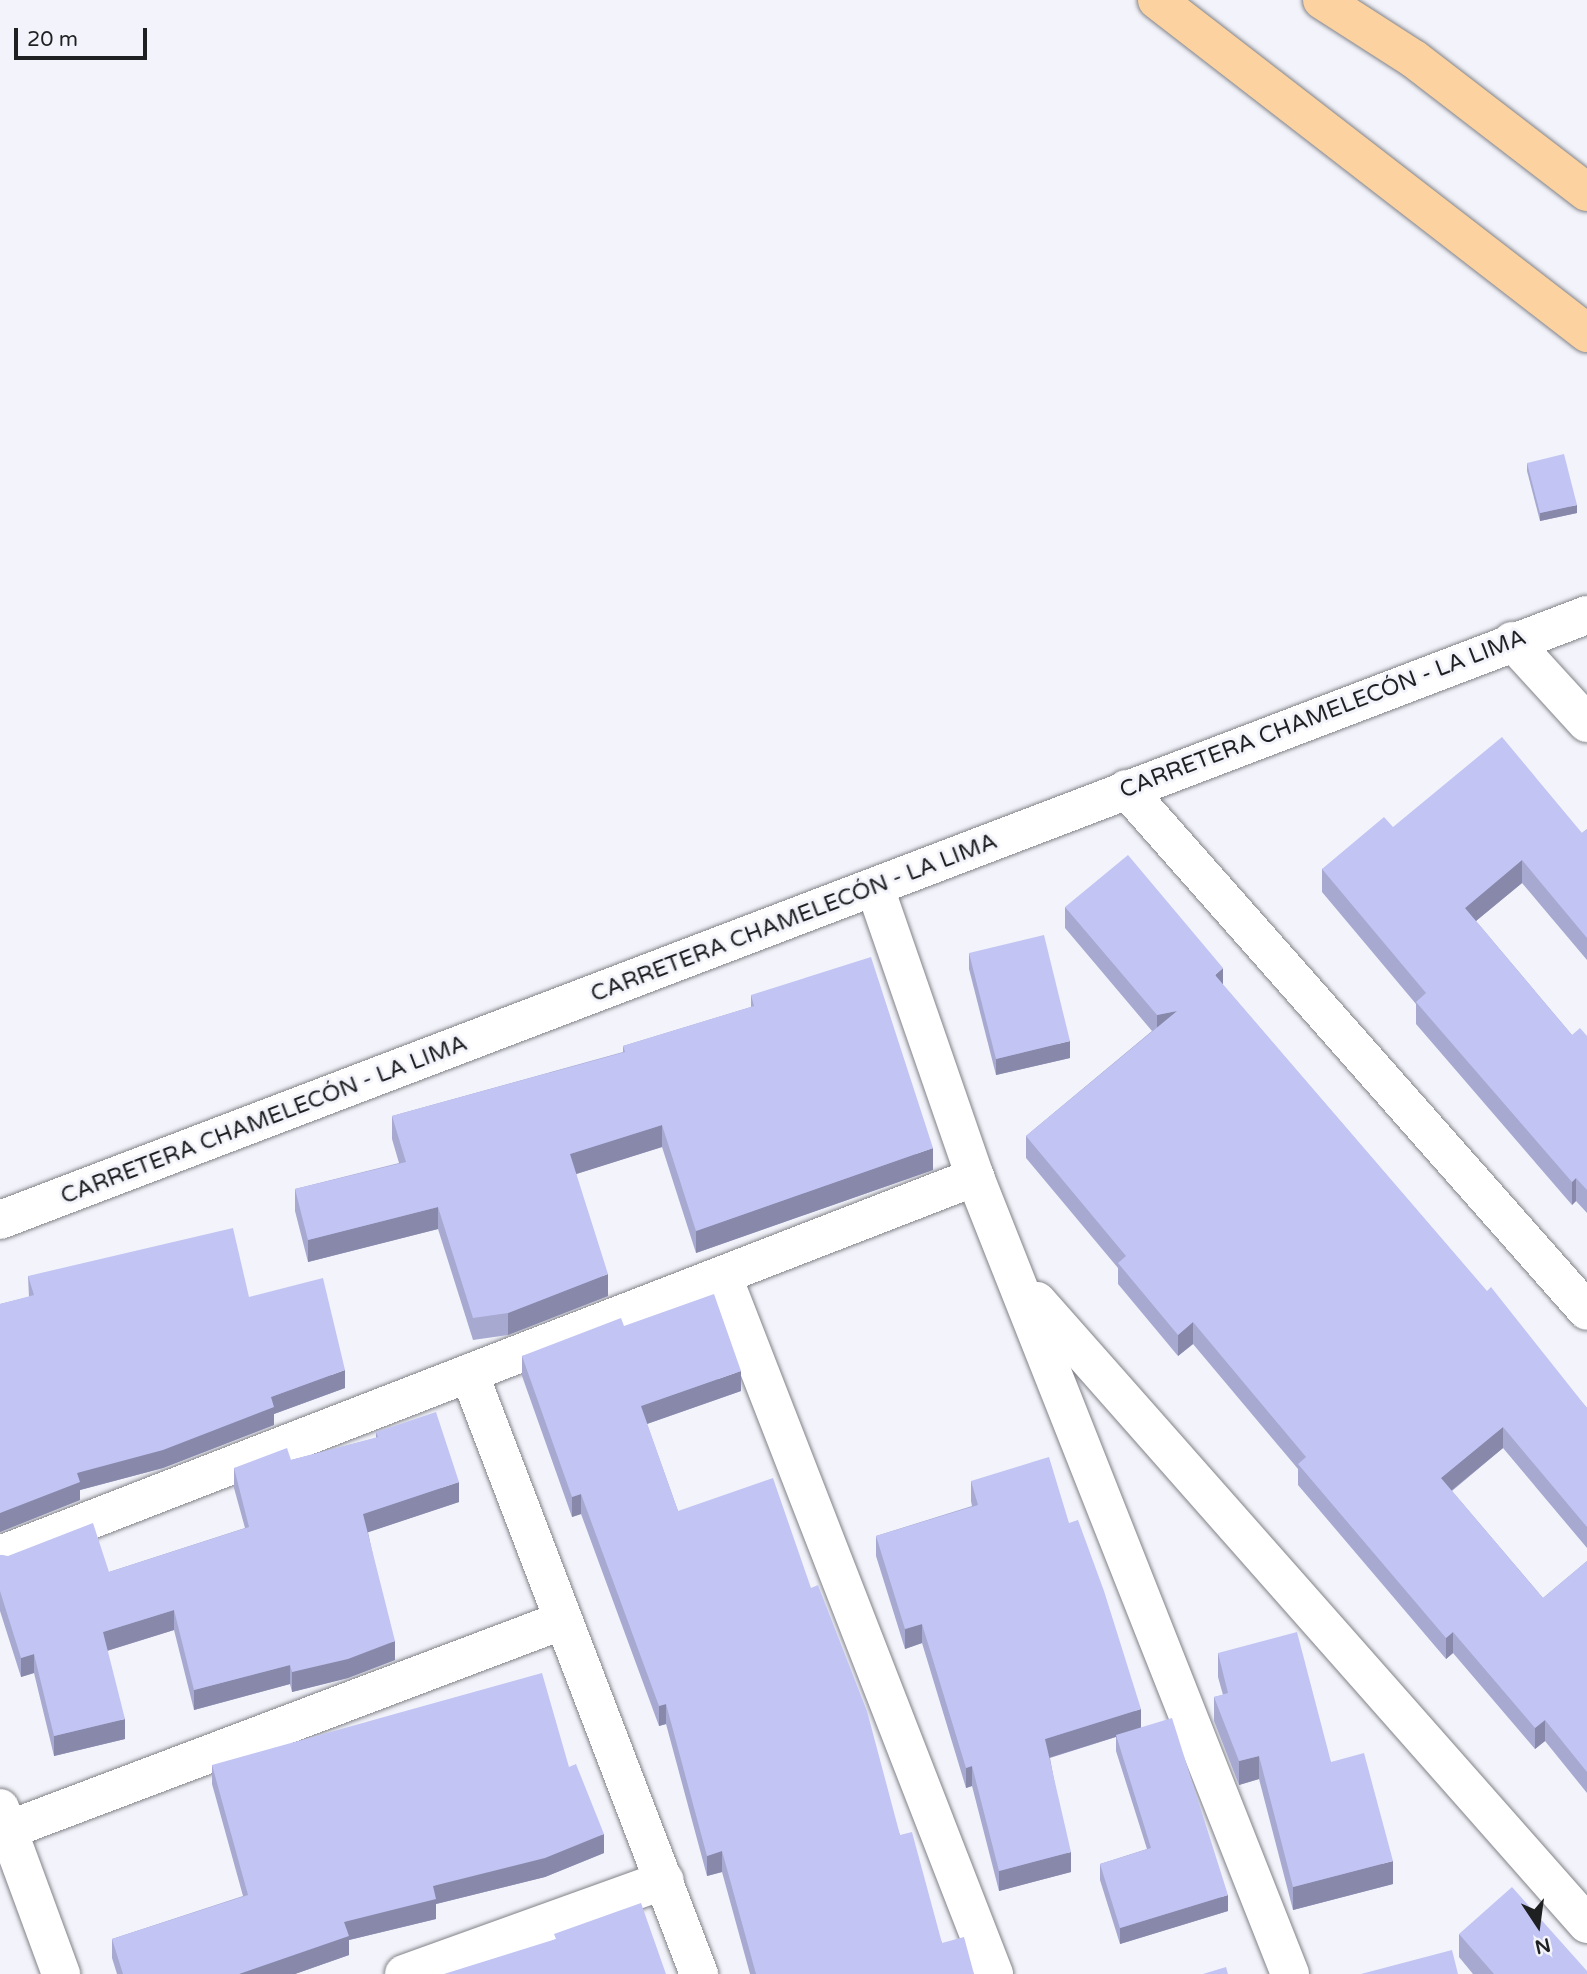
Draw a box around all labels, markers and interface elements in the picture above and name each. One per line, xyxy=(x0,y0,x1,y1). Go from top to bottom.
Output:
scale bar xyxy=(18,14,150,58)
text: 20 m xyxy=(27,27,78,52)
street label: CARRETERA CHAMELECÓN - LA LIMA xyxy=(1116,624,1530,804)
street label: CARRETERA CHAMELECÓN - LA LIMA xyxy=(587,828,1001,1008)
street label: CARRETERA CHAMELECÓN - LA LIMA xyxy=(57,1030,471,1210)
north arrow xyxy=(1503,1890,1573,1960)
text: N xyxy=(1533,1933,1553,1958)

